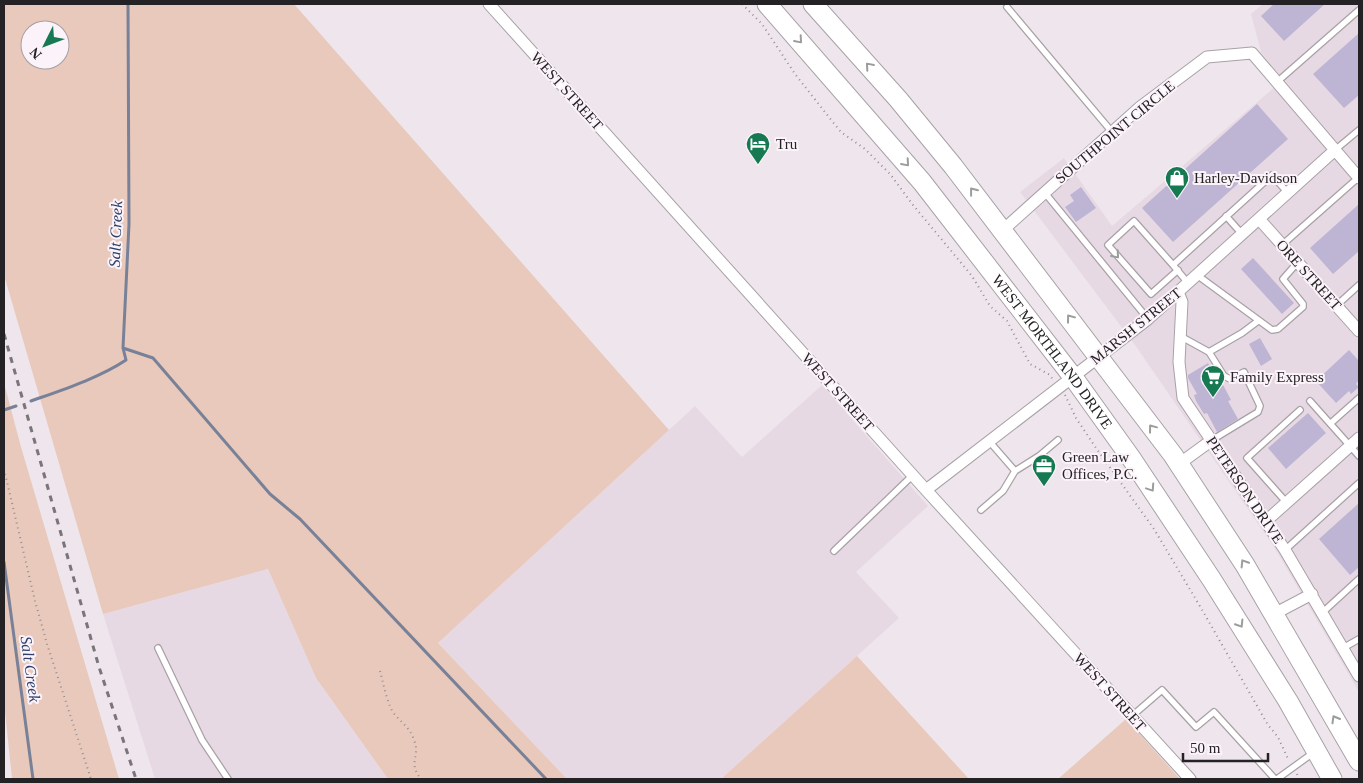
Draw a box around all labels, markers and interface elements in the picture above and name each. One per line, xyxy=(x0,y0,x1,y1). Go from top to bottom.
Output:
north arrow xyxy=(20,20,70,70)
one-way arrow xyxy=(793,35,802,44)
text: N xyxy=(27,45,45,62)
street label: WEST STREET xyxy=(528,49,606,133)
one-way arrow xyxy=(866,63,875,72)
street label: SOUTHPOINT CIRCLE xyxy=(1052,77,1178,187)
hotel icon: Tru xyxy=(745,131,771,165)
place label: Tru xyxy=(776,136,798,152)
one-way arrow xyxy=(900,157,909,166)
shop icon: Harley-Davidson xyxy=(1164,165,1190,199)
place label: Harley-Davidson xyxy=(1194,170,1298,186)
one-way arrow xyxy=(971,188,979,197)
water label: Salt Creek xyxy=(106,200,125,268)
street label: ORE STREET xyxy=(1273,237,1345,313)
one-way arrow xyxy=(1110,250,1119,259)
street label: WEST MORTHLAND DRIVE xyxy=(989,272,1116,432)
street label: MARSH STREET xyxy=(1087,285,1185,367)
one-way arrow xyxy=(1067,315,1075,324)
street label: WEST STREET xyxy=(799,350,877,434)
supermarket icon: Family Express xyxy=(1200,364,1226,398)
place label: Family Express xyxy=(1230,369,1324,385)
one-way arrow xyxy=(1150,425,1158,434)
street label: PETERSON DRIVE xyxy=(1203,434,1287,546)
place label: Green Law Offices, P.C. xyxy=(1062,449,1138,482)
office icon: Green Law Offices, P.C. xyxy=(1031,453,1057,487)
one-way arrow xyxy=(1145,483,1154,492)
one-way arrow xyxy=(1240,560,1250,569)
one-way arrow xyxy=(1233,619,1243,628)
water label: Salt Creek xyxy=(17,635,44,704)
street label: WEST STREET xyxy=(1071,650,1149,734)
one-way arrow xyxy=(1331,715,1341,724)
scale bar xyxy=(1183,730,1268,762)
text: 50 m xyxy=(1190,740,1221,756)

